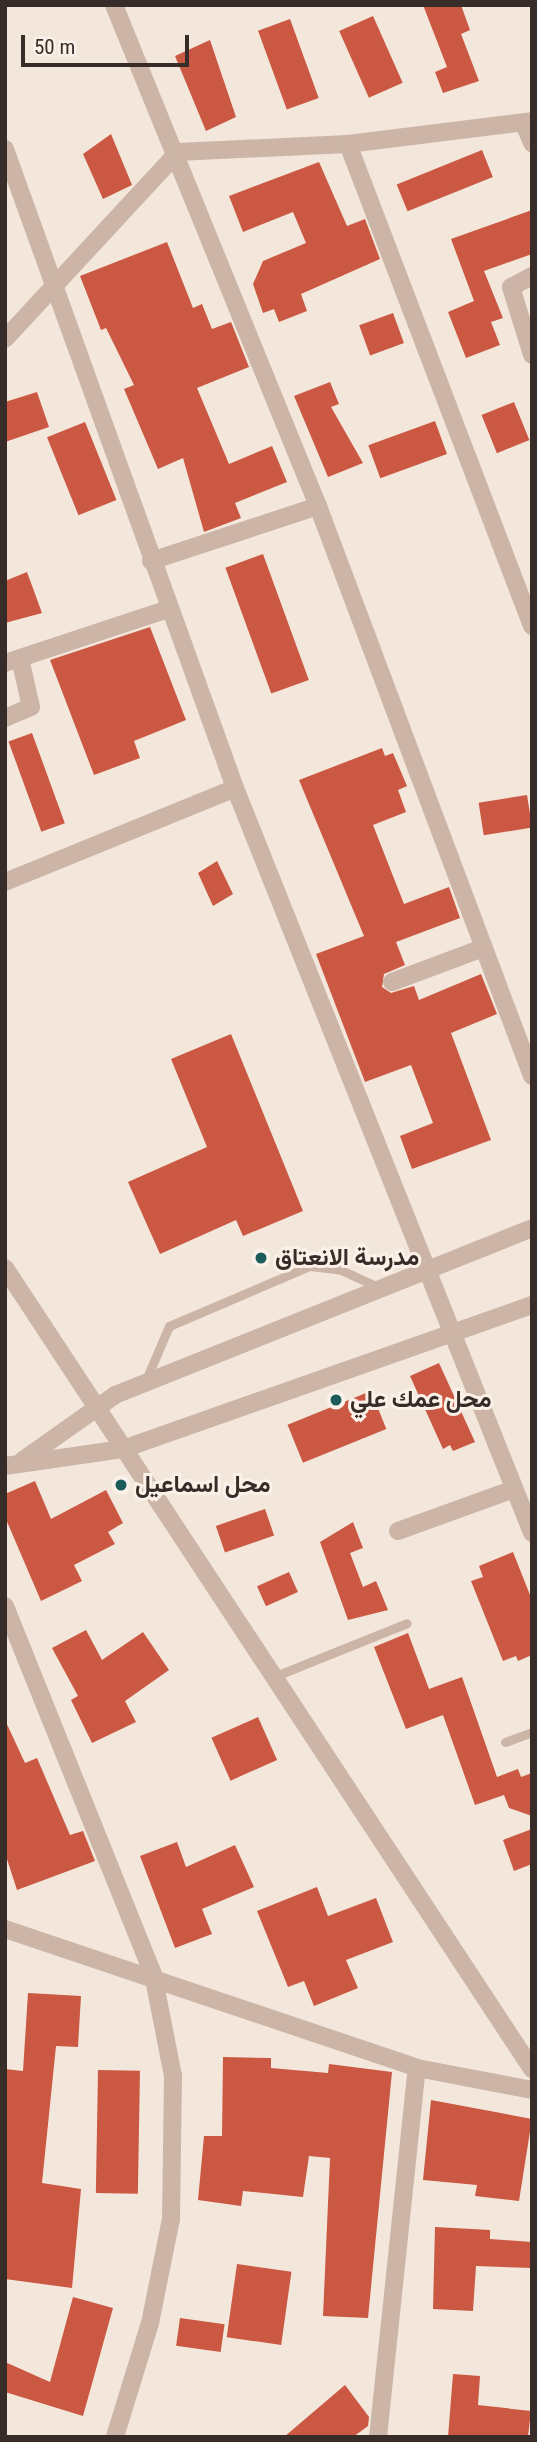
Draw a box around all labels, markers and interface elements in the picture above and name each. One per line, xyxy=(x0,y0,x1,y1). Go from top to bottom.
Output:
scale bar xyxy=(24,21,192,65)
text: 50 m xyxy=(34,35,75,59)
place label: مدرسة الانعتاق xyxy=(275,1244,419,1272)
marker: مدرسة الانعتاق xyxy=(253,1250,269,1266)
place label: محل عمك علي xyxy=(350,1386,492,1414)
marker: محل عمك علي xyxy=(328,1392,344,1408)
place label: محل اسماعيل xyxy=(135,1471,271,1499)
marker: محل اسماعيل xyxy=(113,1477,129,1493)

